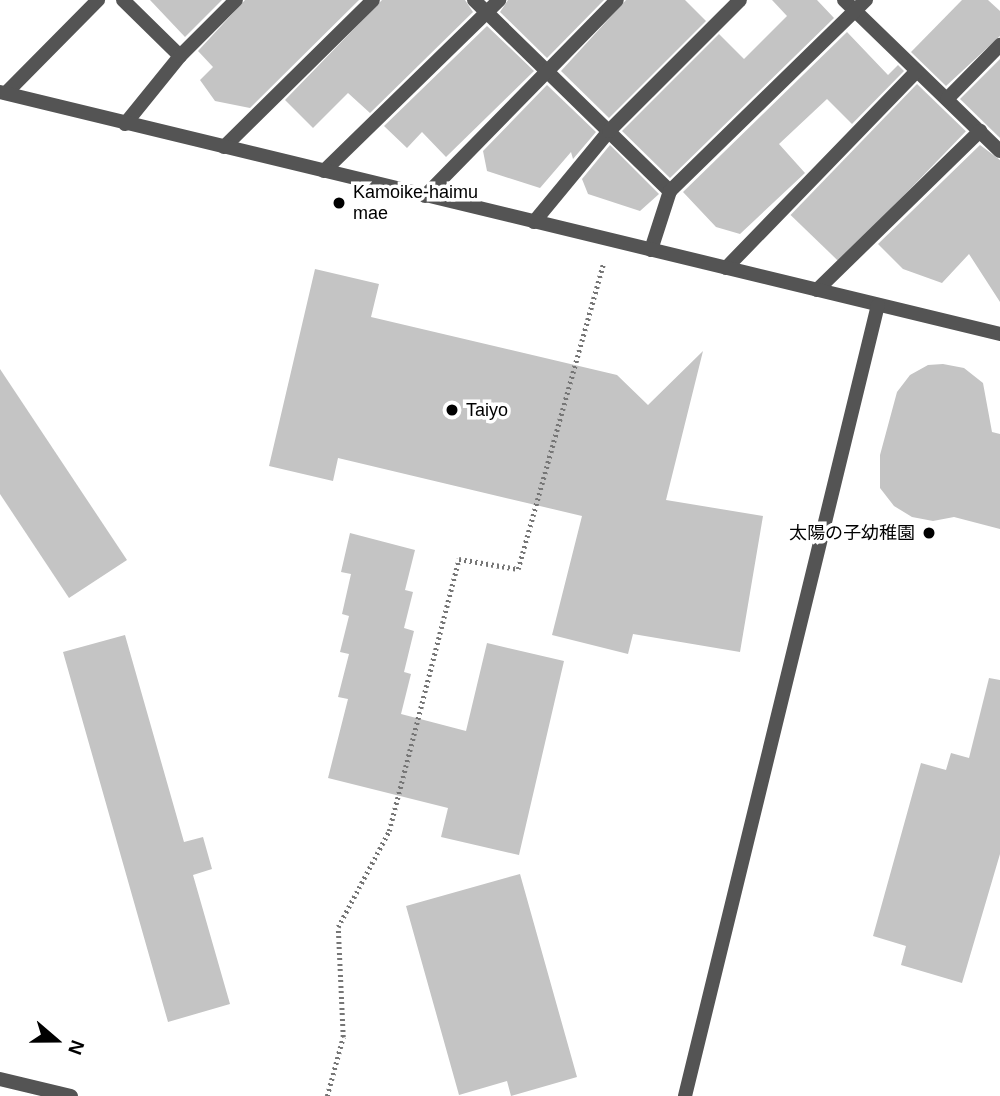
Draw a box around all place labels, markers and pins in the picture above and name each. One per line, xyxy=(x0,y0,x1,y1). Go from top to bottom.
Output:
place label: Kamoike-haimu mae xyxy=(353,182,478,224)
marker: Kamoike-haimu mae xyxy=(331,195,347,211)
place label: Taiyo xyxy=(466,399,508,421)
marker: Taiyo xyxy=(444,402,460,418)
place label: 太陽の子幼稚園 xyxy=(789,522,915,544)
marker: 太陽の子幼稚園 xyxy=(921,525,937,541)

